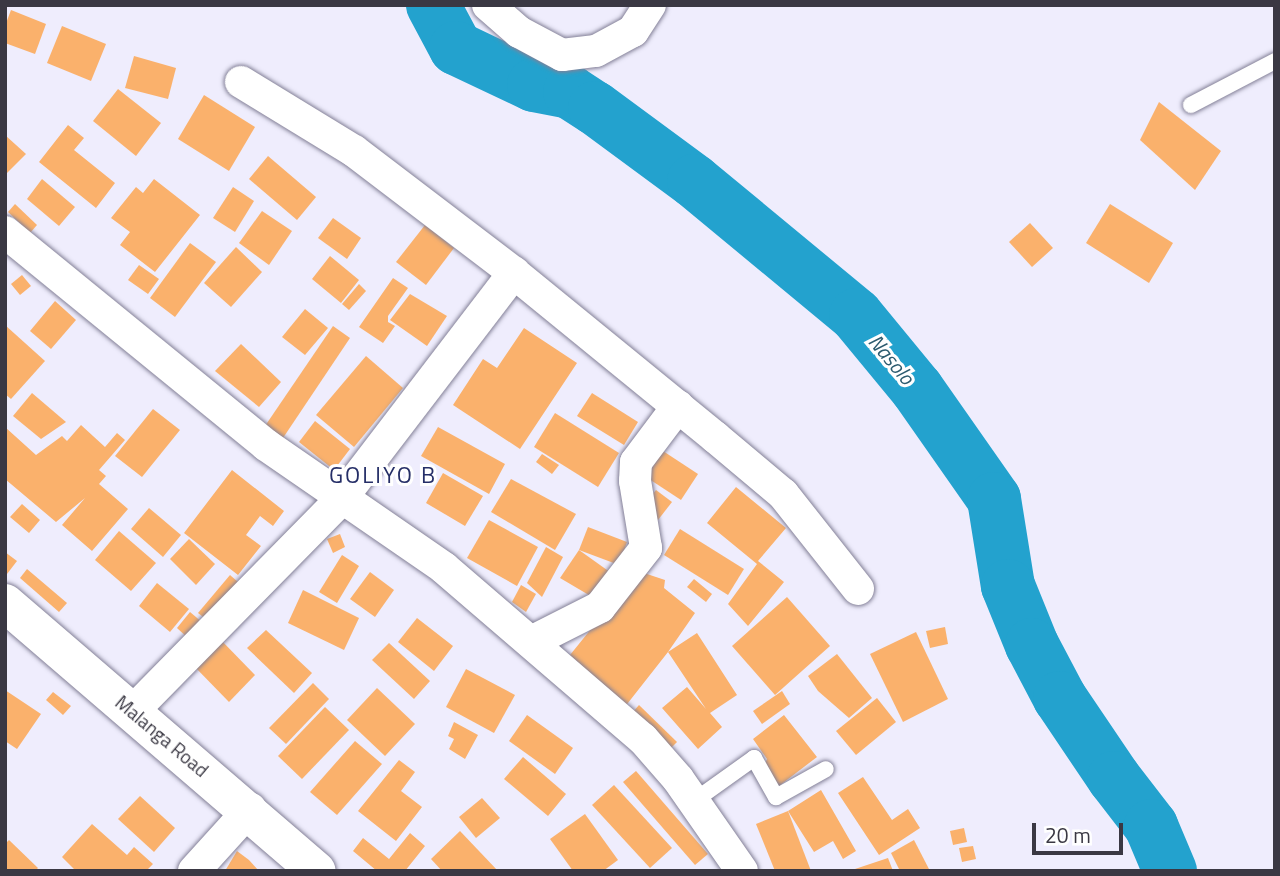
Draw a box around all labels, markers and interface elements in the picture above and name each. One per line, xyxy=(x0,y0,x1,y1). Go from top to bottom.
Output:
water label: Nasolo xyxy=(864,329,920,389)
district label: GOLIYO B xyxy=(330,461,436,489)
street label: Malanga Road xyxy=(111,691,213,781)
scale bar xyxy=(1035,810,1126,854)
text: 20 m xyxy=(1045,819,1091,851)

